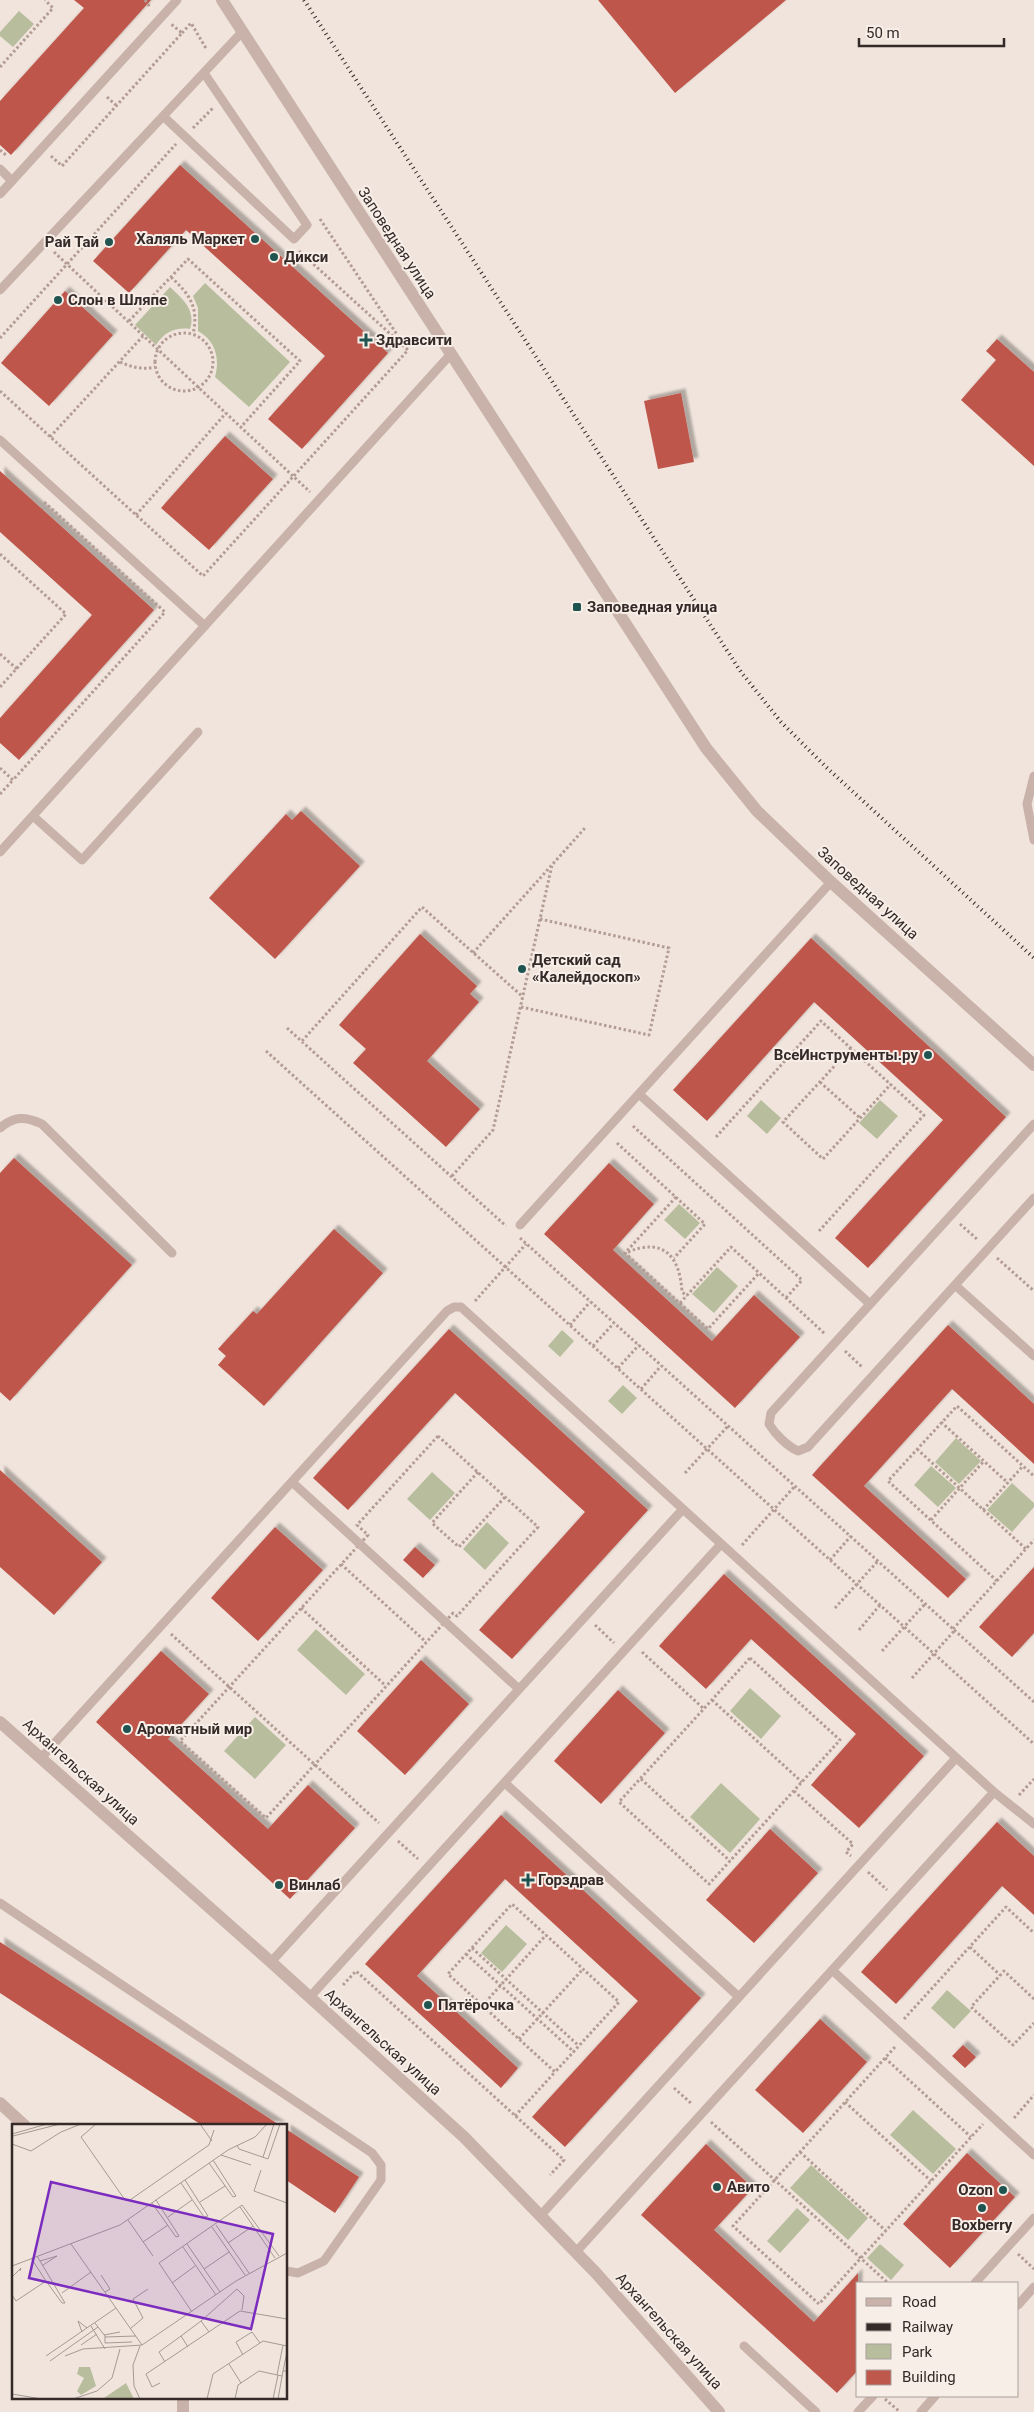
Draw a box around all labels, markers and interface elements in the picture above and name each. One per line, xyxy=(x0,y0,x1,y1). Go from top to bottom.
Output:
scale bar xyxy=(859,15,1004,47)
text: 50 m xyxy=(866,24,900,42)
street label: Заповедная улица xyxy=(354,184,440,302)
place label: Халяль Маркет xyxy=(136,230,245,248)
place label: Рай Тай xyxy=(45,233,99,251)
marker: Халяль Маркет xyxy=(249,233,261,245)
marker: Рай Тай xyxy=(103,236,115,248)
place label: Дикси xyxy=(284,248,328,266)
marker: Дикси xyxy=(268,251,280,263)
place label: Слон в Шляпе xyxy=(68,291,167,309)
marker: Слон в Шляпе xyxy=(52,294,64,306)
place label: Здравсити xyxy=(376,331,452,349)
marker: Здравсити xyxy=(360,334,372,346)
place label: Заповедная улица xyxy=(587,598,717,616)
marker: Заповедная улица xyxy=(571,601,583,613)
street label: Заповедная улица xyxy=(814,843,922,943)
place label: Детский сад «Калейдоскоп» xyxy=(532,951,641,986)
marker: Детский сад «Калейдоскоп» xyxy=(516,963,528,975)
place label: ВсеИнструменты.ру xyxy=(774,1046,918,1064)
marker: ВсеИнструменты.ру xyxy=(922,1049,934,1061)
street label: Архангельская улица xyxy=(19,1715,143,1829)
place label: Ароматный мир xyxy=(137,1720,252,1738)
marker: Ароматный мир xyxy=(121,1723,133,1735)
place label: Горздрав xyxy=(538,1871,604,1889)
marker: Горздрав xyxy=(522,1874,534,1886)
place label: Винлаб xyxy=(289,1876,341,1894)
marker: Винлаб xyxy=(273,1879,285,1891)
street label: Архангельская улица xyxy=(321,1985,445,2099)
place label: Пятёрочка xyxy=(438,1996,514,2014)
marker: Пятёрочка xyxy=(422,1999,434,2011)
inset map xyxy=(12,2124,288,2400)
place label: Авито xyxy=(727,2178,770,2196)
marker: Авито xyxy=(711,2181,723,2193)
place label: Ozon xyxy=(958,2181,993,2199)
marker: Ozon xyxy=(997,2184,1009,2196)
marker: Boxberry xyxy=(976,2202,988,2214)
place label: Boxberry xyxy=(952,2216,1013,2234)
street label: Архангельская улица xyxy=(612,2269,726,2393)
legend xyxy=(856,2282,1019,2397)
text: Road xyxy=(902,2293,936,2311)
text: Railway xyxy=(902,2318,953,2336)
text: Park xyxy=(902,2343,933,2361)
text: Building xyxy=(902,2368,956,2386)

